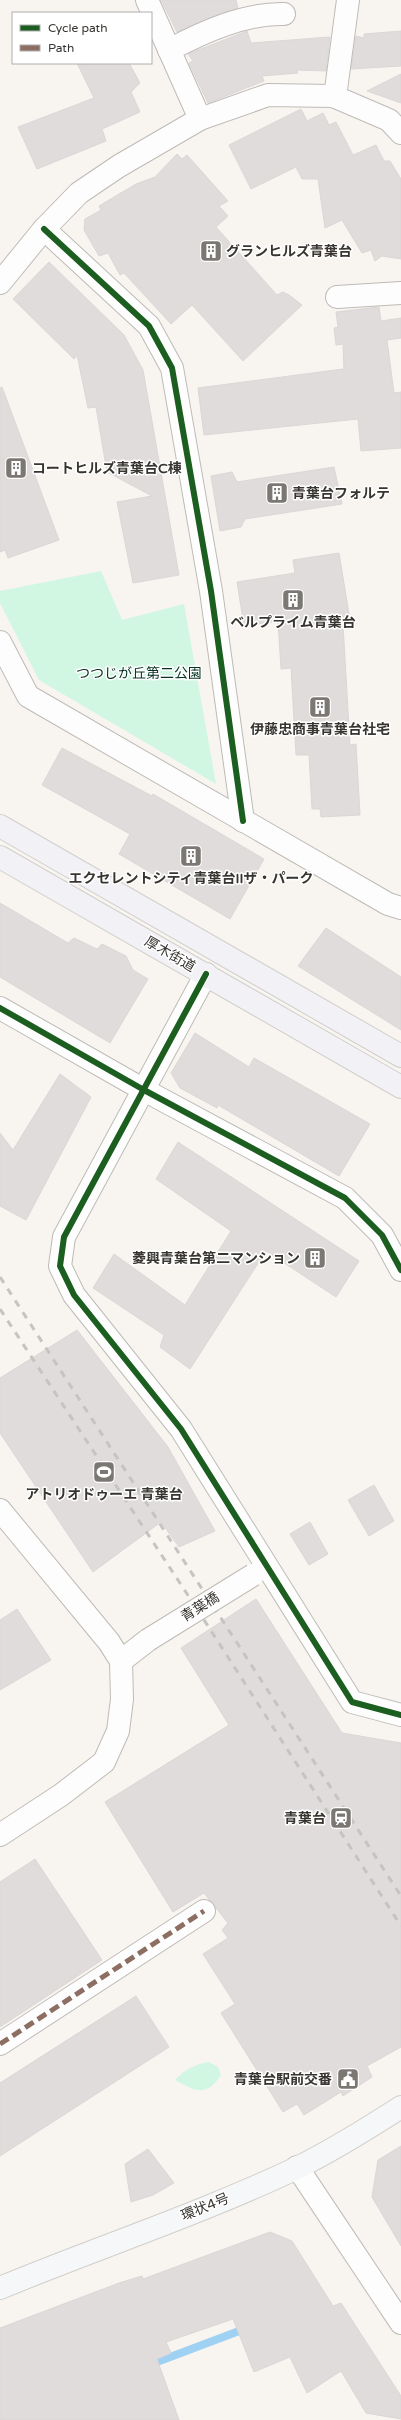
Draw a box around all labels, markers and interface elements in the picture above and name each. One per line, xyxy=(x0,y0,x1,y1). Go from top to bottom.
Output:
legend xyxy=(12,12,152,64)
text: Cycle path xyxy=(48,21,107,35)
text: Path xyxy=(48,41,74,55)
building icon: グランヒルズ青葉台 xyxy=(198,238,224,264)
place label: グランヒルズ青葉台 xyxy=(226,243,352,260)
building icon: コートヒルズ青葉台C棟 xyxy=(3,455,29,481)
place label: コートヒルズ青葉台C棟 xyxy=(32,460,182,477)
building icon: 青葉台フォルテ xyxy=(264,480,290,506)
place label: 青葉台フォルテ xyxy=(292,485,390,502)
building icon: ベルプライム青葉台 xyxy=(280,587,306,613)
place label: ベルプライム青葉台 xyxy=(230,614,356,631)
park label: つつじが丘第二公園 xyxy=(76,665,202,682)
building icon: 伊藤忠商事青葉台社宅 xyxy=(307,694,333,720)
place label: 伊藤忠商事青葉台社宅 xyxy=(250,721,390,738)
building icon: エクセレントシティ青葉台IIザ・パーク xyxy=(178,843,204,869)
place label: エクセレントシティ青葉台IIザ・パーク xyxy=(68,870,314,887)
street label: 厚木街道 xyxy=(142,933,198,975)
building icon: 菱興青葉台第二マンション xyxy=(302,1245,328,1271)
place label: 菱興青葉台第二マンション xyxy=(132,1250,300,1267)
sports icon: アトリオドゥーエ 青葉台 xyxy=(91,1459,117,1485)
place label: アトリオドゥーエ 青葉台 xyxy=(25,1486,183,1503)
street label: 青葉橋 xyxy=(178,1589,222,1625)
station icon: 青葉台 xyxy=(328,1805,354,1831)
place label: 青葉台 xyxy=(284,1810,326,1827)
public building icon: 青葉台駅前交番 xyxy=(335,2066,361,2092)
place label: 青葉台駅前交番 xyxy=(234,2071,332,2088)
street label: 環状4号 xyxy=(178,2190,232,2224)

